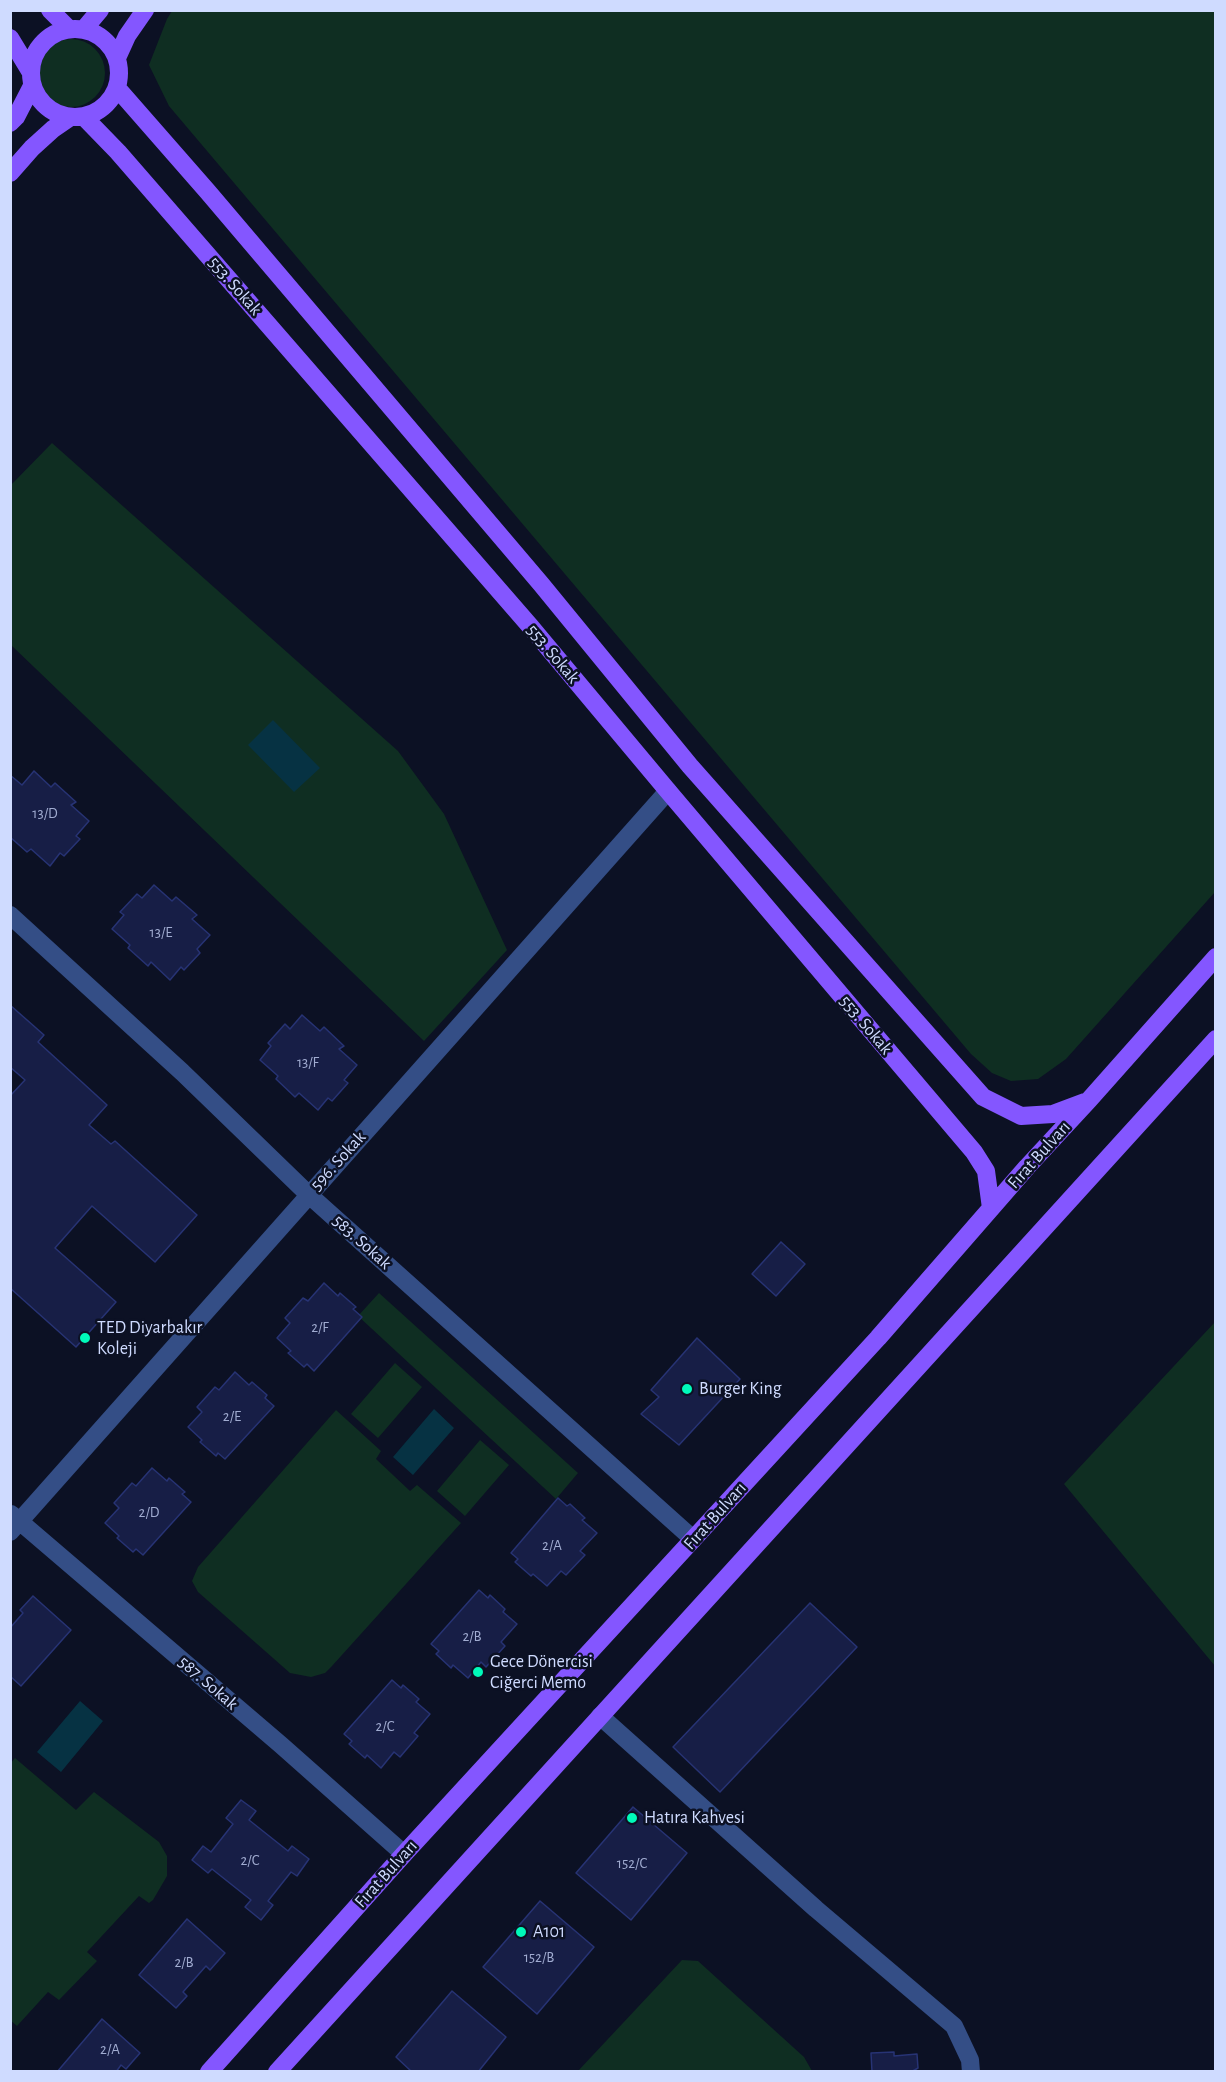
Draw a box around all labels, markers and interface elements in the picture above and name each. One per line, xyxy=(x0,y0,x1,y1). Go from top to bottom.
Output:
street label: 553. Sokak xyxy=(204,252,266,320)
street label: 553. Sokak xyxy=(522,620,584,688)
house number: 13/D xyxy=(32,804,58,822)
house number: 13/E xyxy=(150,923,172,941)
street label: 553. Sokak xyxy=(835,991,897,1059)
house number: 13/F xyxy=(297,1053,319,1071)
street label: Fırat Bulvarı xyxy=(1003,1117,1075,1193)
street label: 596. Sokak xyxy=(306,1127,370,1195)
street label: 583. Sokak xyxy=(328,1210,396,1274)
place label: TED Diyarbakır Koleji xyxy=(97,1317,202,1360)
house number: 2/F xyxy=(311,1318,329,1336)
marker: TED Diyarbakır Koleji xyxy=(78,1331,92,1345)
place label: Burger King xyxy=(699,1378,782,1400)
marker: Burger King xyxy=(680,1382,694,1396)
house number: 2/E xyxy=(223,1407,241,1425)
street label: Fırat Bulvarı xyxy=(679,1478,751,1554)
house number: 2/D xyxy=(139,1503,159,1521)
house number: 2/A xyxy=(542,1536,562,1554)
house number: 2/B xyxy=(462,1627,482,1645)
street label: 587. Sokak xyxy=(174,1651,242,1715)
place label: Gece Dönercisi Ciğerci Memo xyxy=(490,1651,593,1694)
marker: Gece Dönercisi Ciğerci Memo xyxy=(471,1665,485,1679)
house number: 2/C xyxy=(376,1717,394,1735)
place label: Hatıra Kahvesi xyxy=(644,1807,745,1829)
marker: Hatıra Kahvesi xyxy=(625,1811,639,1825)
street label: Fırat Bulvarı xyxy=(350,1836,422,1912)
house number: 2/C xyxy=(241,1851,259,1869)
house number: 152/C xyxy=(617,1854,647,1872)
place label: A101 xyxy=(533,1921,565,1943)
marker: A101 xyxy=(514,1925,528,1939)
house number: 152/B xyxy=(524,1948,554,1966)
house number: 2/B xyxy=(174,1953,194,1971)
house number: 2/A xyxy=(100,2040,120,2058)

